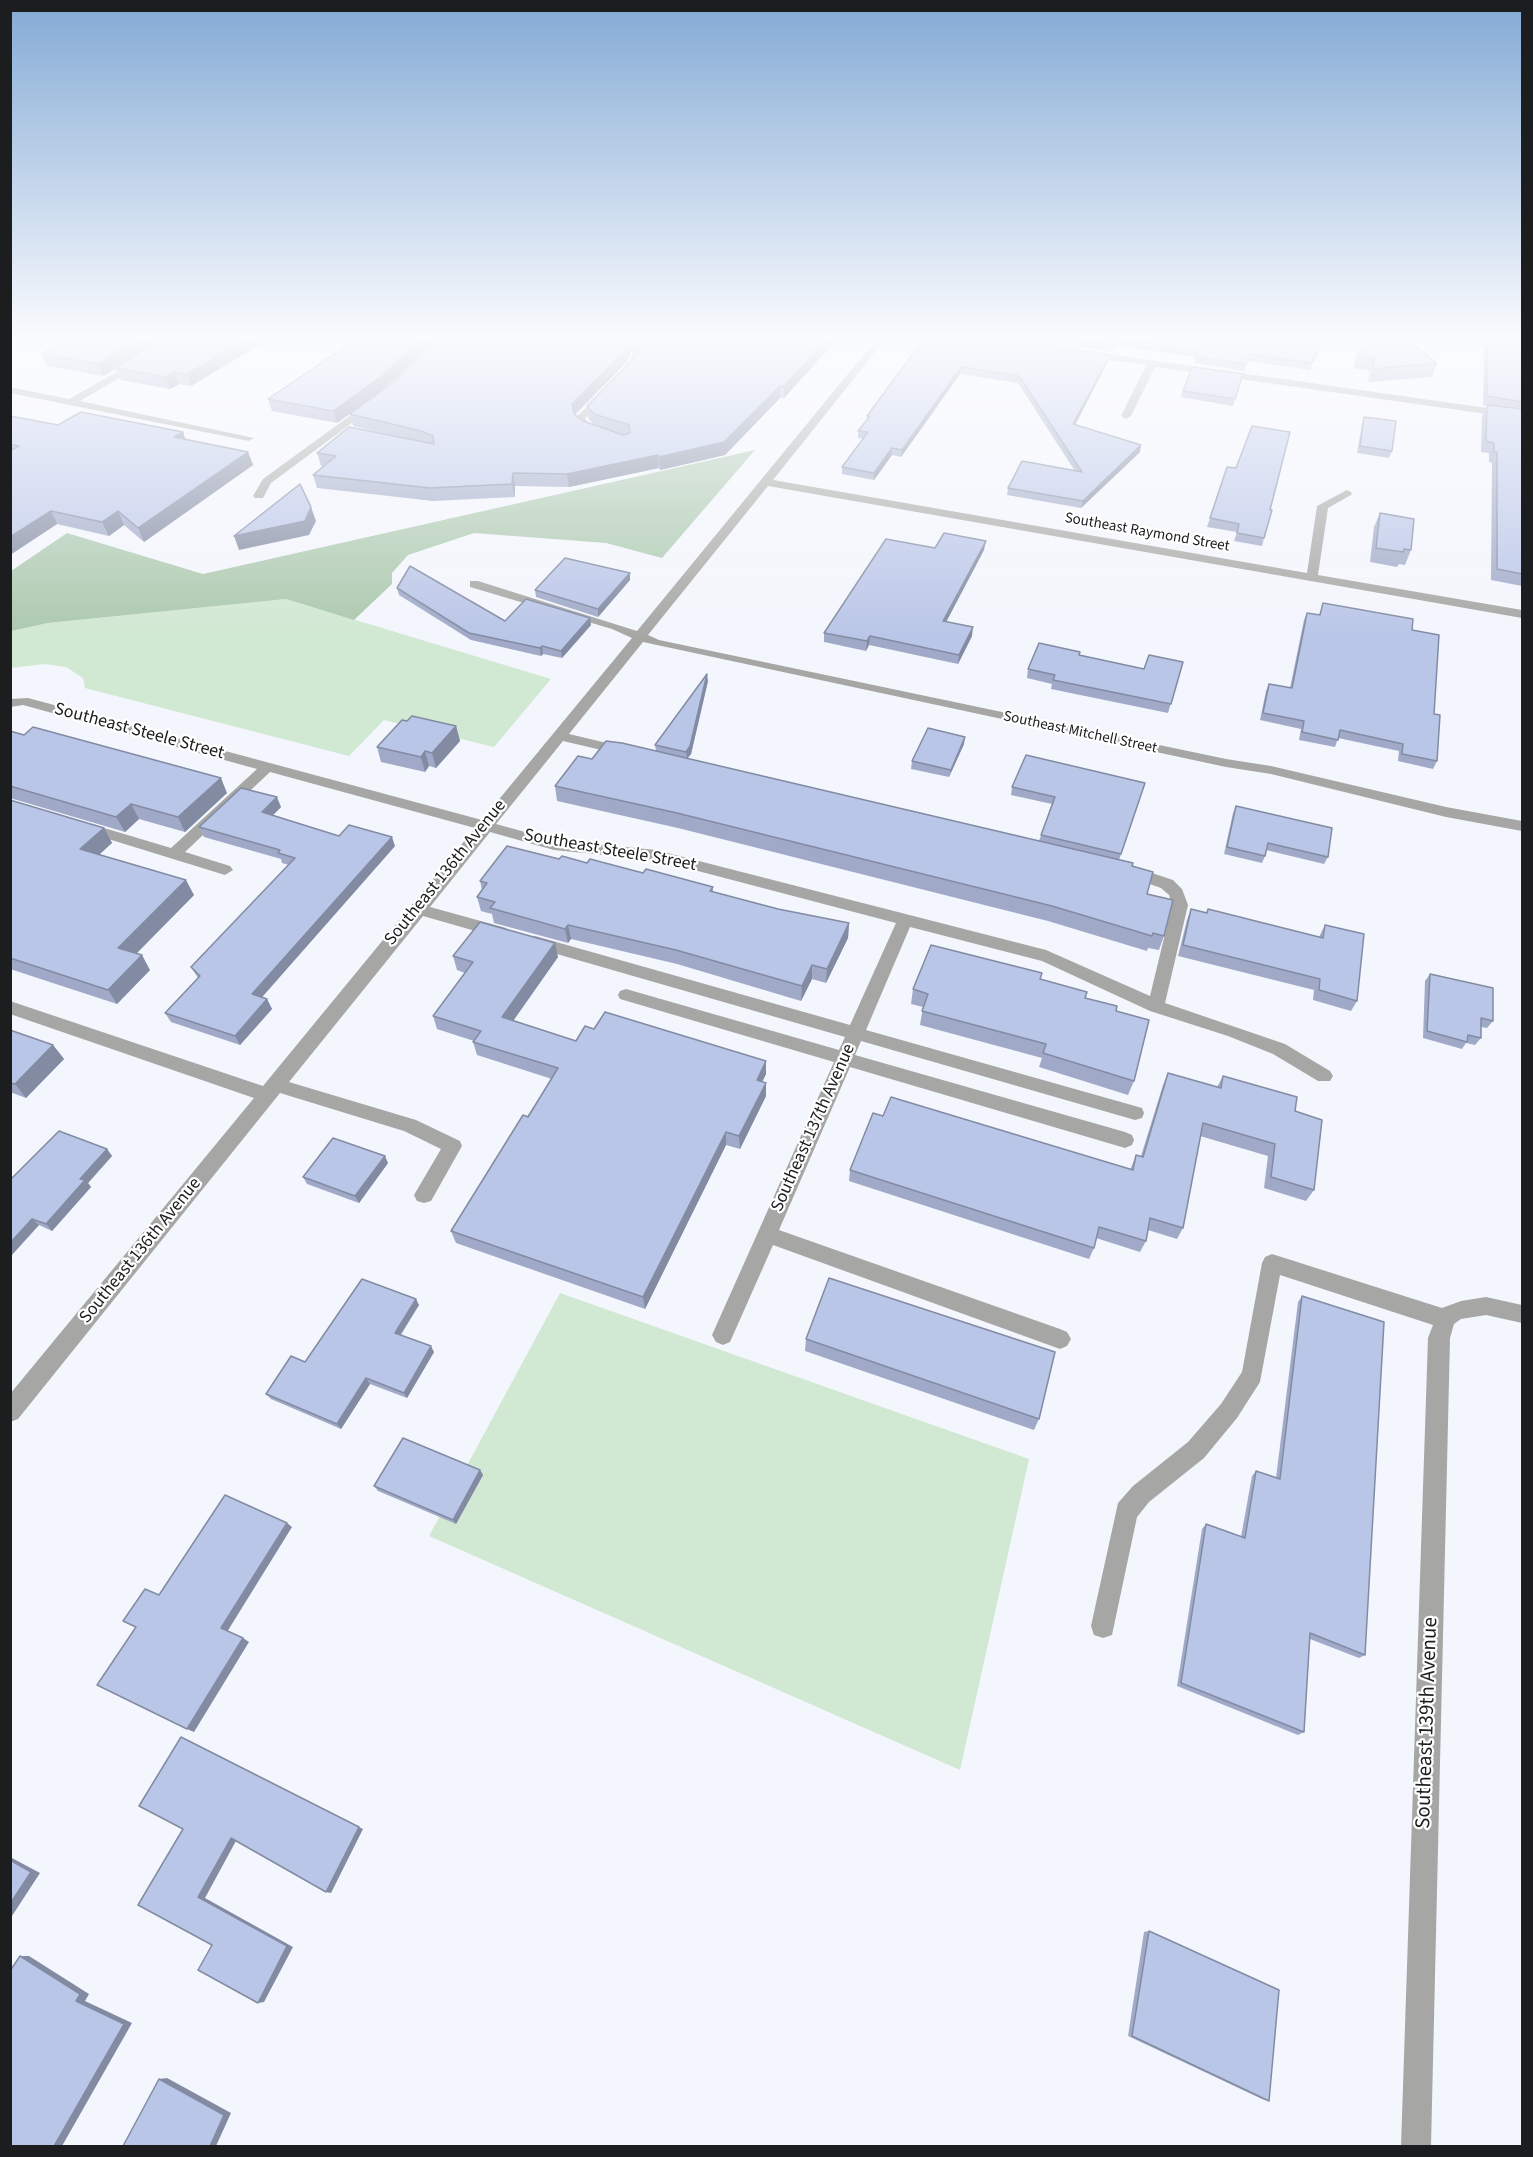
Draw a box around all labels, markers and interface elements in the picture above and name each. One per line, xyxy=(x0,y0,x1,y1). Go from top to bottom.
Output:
street label: Southeast Raymond Street xyxy=(1063,510,1231,556)
street label: Southeast Steele Street xyxy=(52,699,226,765)
street label: Southeast Mitchell Street xyxy=(1002,708,1158,758)
street label: Southeast 136th Avenue xyxy=(381,796,511,950)
street label: Southeast Steele Street xyxy=(522,825,698,877)
street label: Southeast 137th Avenue xyxy=(767,1041,861,1215)
street label: Southeast 136th Avenue xyxy=(76,1174,206,1328)
street label: Southeast 139th Avenue xyxy=(1412,1617,1444,1829)

